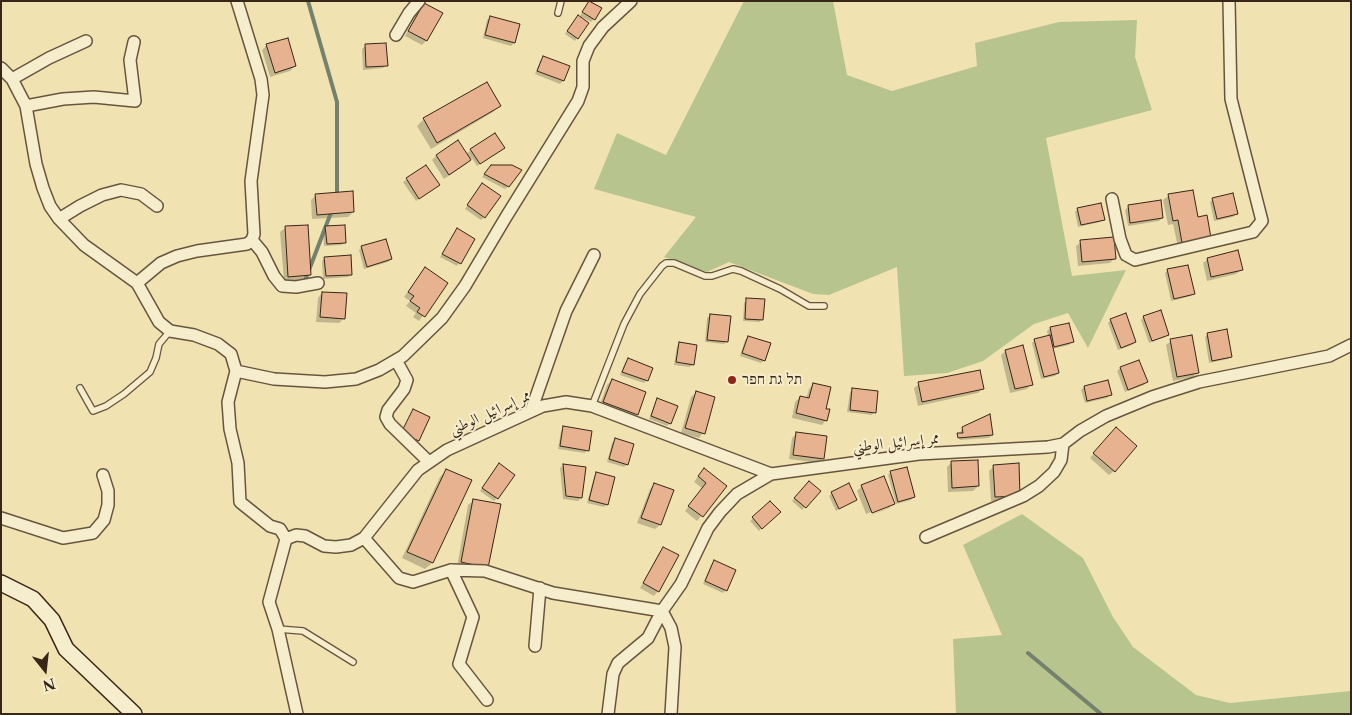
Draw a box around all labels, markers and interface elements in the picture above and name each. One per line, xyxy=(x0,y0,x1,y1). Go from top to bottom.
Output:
place label: תל גת חפר xyxy=(742,371,802,389)
marker: תל גת חפר xyxy=(726,374,738,386)
street label: ممر إسرائيل الوطني xyxy=(447,387,533,439)
street label: ممر إسرائيل الوطني xyxy=(852,429,940,457)
north arrow xyxy=(20,645,70,695)
text: N xyxy=(41,674,57,695)

